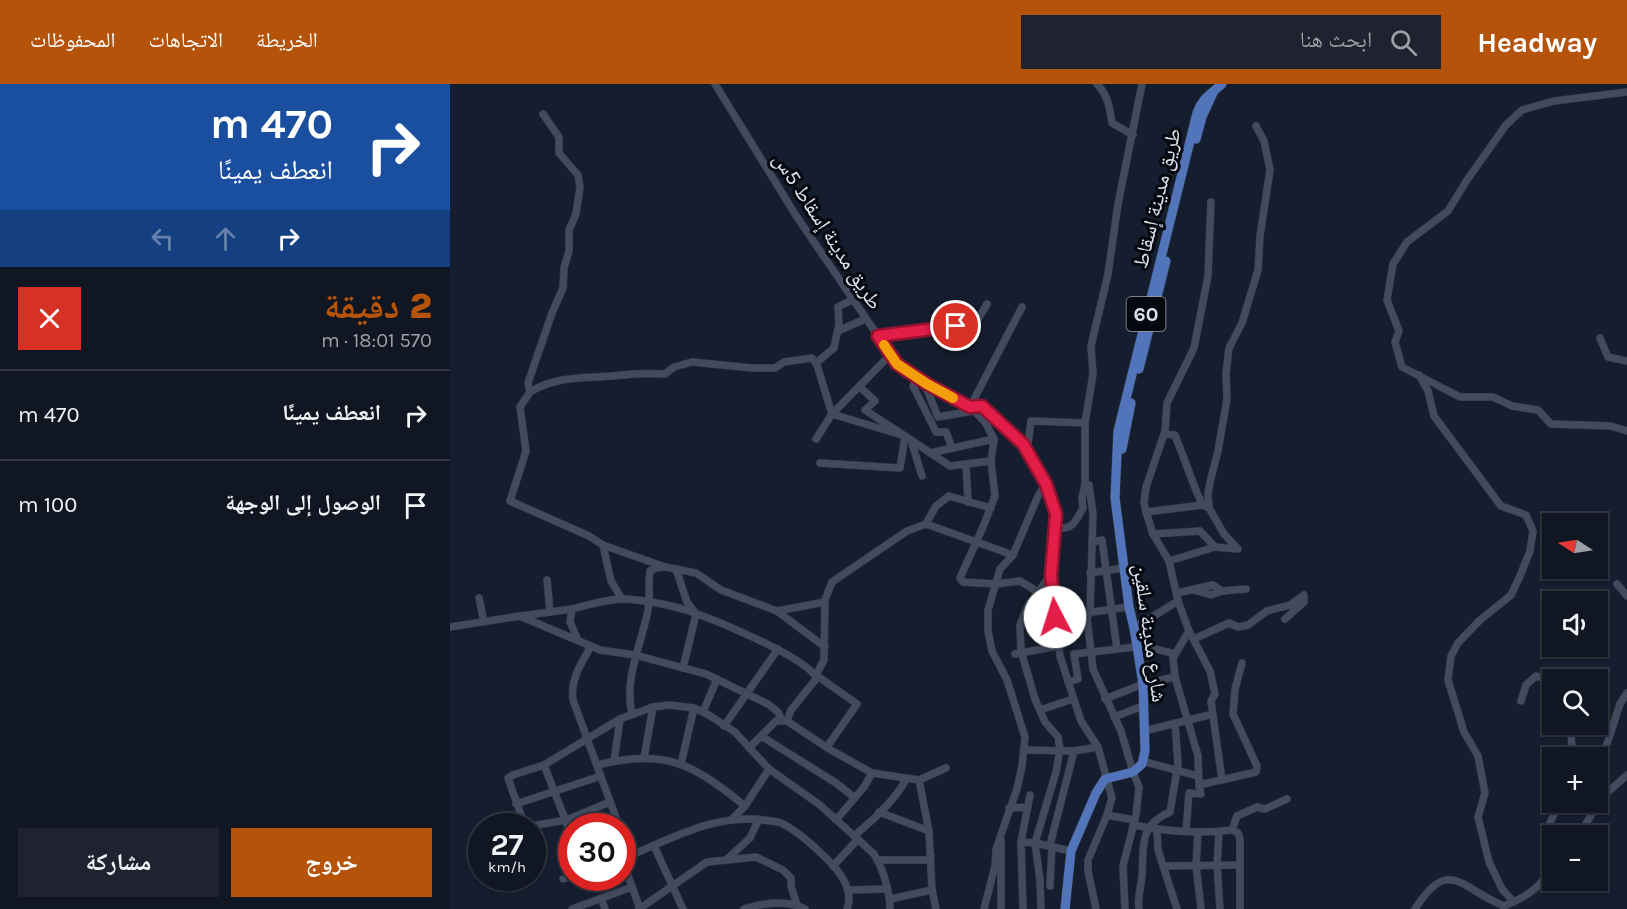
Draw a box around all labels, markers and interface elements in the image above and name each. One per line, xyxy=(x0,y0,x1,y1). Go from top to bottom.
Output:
search box xyxy=(1021,15,1441,69)
icon: search xyxy=(1387,26,1420,59)
text: Headway xyxy=(1477,26,1597,59)
text: ابحث هنا xyxy=(1300,27,1372,53)
text: المحفوظات xyxy=(30,28,115,52)
text: الاتجاهات xyxy=(148,28,223,52)
text: الخريطة xyxy=(256,28,318,52)
text: 470 m xyxy=(210,99,333,149)
icon: right xyxy=(354,108,432,186)
street label: طريق مدينة إسقاط xyxy=(1128,125,1188,271)
street label: طريق مدينة إسقاط 5س xyxy=(767,148,888,315)
text: انعطف يمينًا xyxy=(218,154,333,186)
icon: left xyxy=(146,222,179,255)
icon: ahead xyxy=(209,222,242,255)
icon: right xyxy=(272,222,305,255)
text: 2 دقيقة xyxy=(324,285,432,327)
button: close xyxy=(18,287,81,350)
road number: 60 xyxy=(1126,297,1166,331)
pin xyxy=(930,300,981,351)
icon: arrive xyxy=(939,309,972,342)
text: 570 m · 18:01 xyxy=(321,329,432,352)
icon: right xyxy=(399,399,432,432)
text: انعطف يمينًا xyxy=(282,400,381,426)
text: 470 m xyxy=(18,402,80,428)
icon: arrive xyxy=(399,489,432,522)
text: الوصول إلى الوجهة xyxy=(225,490,381,516)
text: 100 m xyxy=(18,492,77,518)
north arrow xyxy=(1542,513,1608,579)
map controls xyxy=(1542,513,1608,891)
street label: شارع مدينة سلقين xyxy=(1127,562,1172,704)
position arrow xyxy=(1023,585,1087,649)
button: sound xyxy=(1542,591,1608,657)
button: search xyxy=(1542,669,1608,735)
button: + xyxy=(1542,747,1608,813)
speed limit sign: 30 xyxy=(558,813,636,891)
button: − xyxy=(1542,825,1608,891)
text: 27 xyxy=(490,827,524,863)
button: مشاركة xyxy=(18,828,219,897)
button: خروج xyxy=(231,828,432,897)
text: km/h xyxy=(488,858,526,876)

